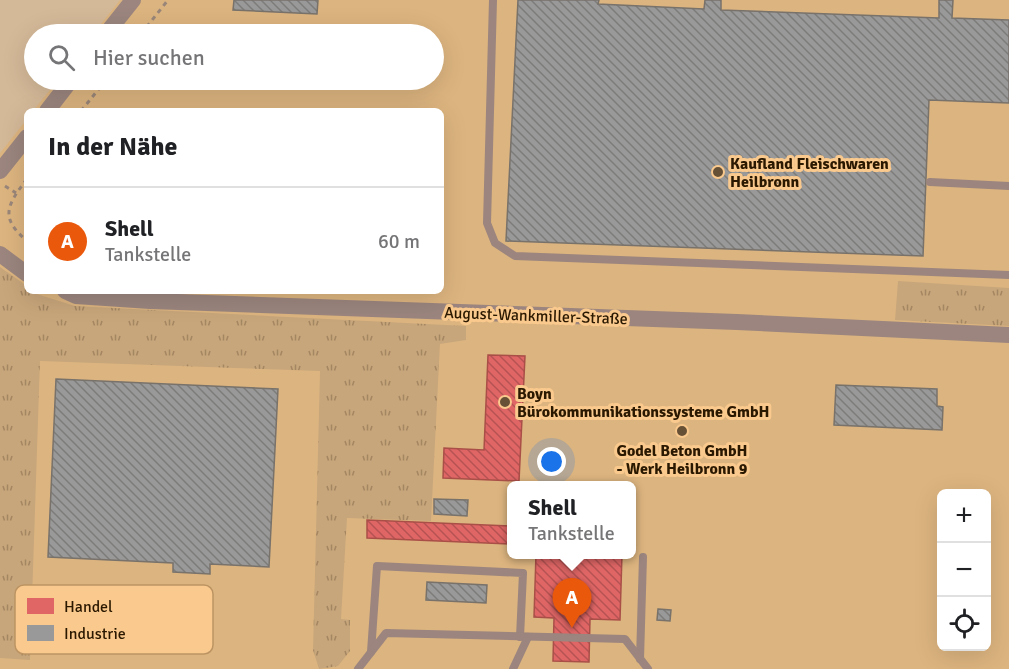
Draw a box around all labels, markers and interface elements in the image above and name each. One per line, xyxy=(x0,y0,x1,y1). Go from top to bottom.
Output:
search box xyxy=(24,24,444,90)
icon: search xyxy=(45,41,78,74)
text: Hier suchen xyxy=(93,44,205,71)
text: In der Nähe xyxy=(48,131,178,163)
place label: Kaufland Fleischwaren Heilbronn xyxy=(730,154,889,192)
marker: Kaufland Fleischwaren Heilbronn xyxy=(711,165,725,179)
text: Shell xyxy=(105,215,154,242)
text: A xyxy=(61,229,74,254)
text: 60 m xyxy=(378,229,420,254)
text: Tankstelle xyxy=(105,242,191,267)
street label: August-Wankmiller-Straße xyxy=(444,303,628,329)
place label: Boyn Bürokommunikationssysteme GmbH xyxy=(517,384,769,422)
marker: Boyn Bürokommunikationssysteme GmbH xyxy=(498,395,512,409)
marker: Godel Beton GmbH - Werk Heilbronn 9 xyxy=(675,424,689,438)
place label: Godel Beton GmbH - Werk Heilbronn 9 xyxy=(616,441,748,479)
your location xyxy=(537,447,566,476)
popup xyxy=(507,481,636,559)
map controls xyxy=(937,489,991,651)
button: + xyxy=(937,489,991,543)
text: Shell xyxy=(528,494,577,521)
text: Tankstelle xyxy=(528,521,615,546)
button: − xyxy=(937,543,991,597)
pin: A xyxy=(552,578,592,628)
legend xyxy=(15,585,213,654)
text: Handel xyxy=(64,597,113,617)
button: locate xyxy=(937,597,991,651)
text: Industrie xyxy=(64,624,126,644)

